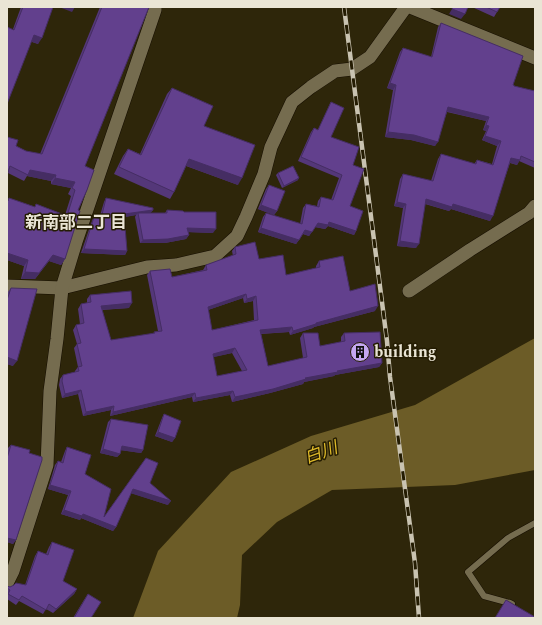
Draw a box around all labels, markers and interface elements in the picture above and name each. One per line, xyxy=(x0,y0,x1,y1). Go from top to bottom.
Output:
district label: 新南部二丁目 xyxy=(25,210,127,236)
place label: building xyxy=(374,340,436,364)
building icon: building xyxy=(349,341,371,363)
water label: 白川 xyxy=(301,434,343,471)

